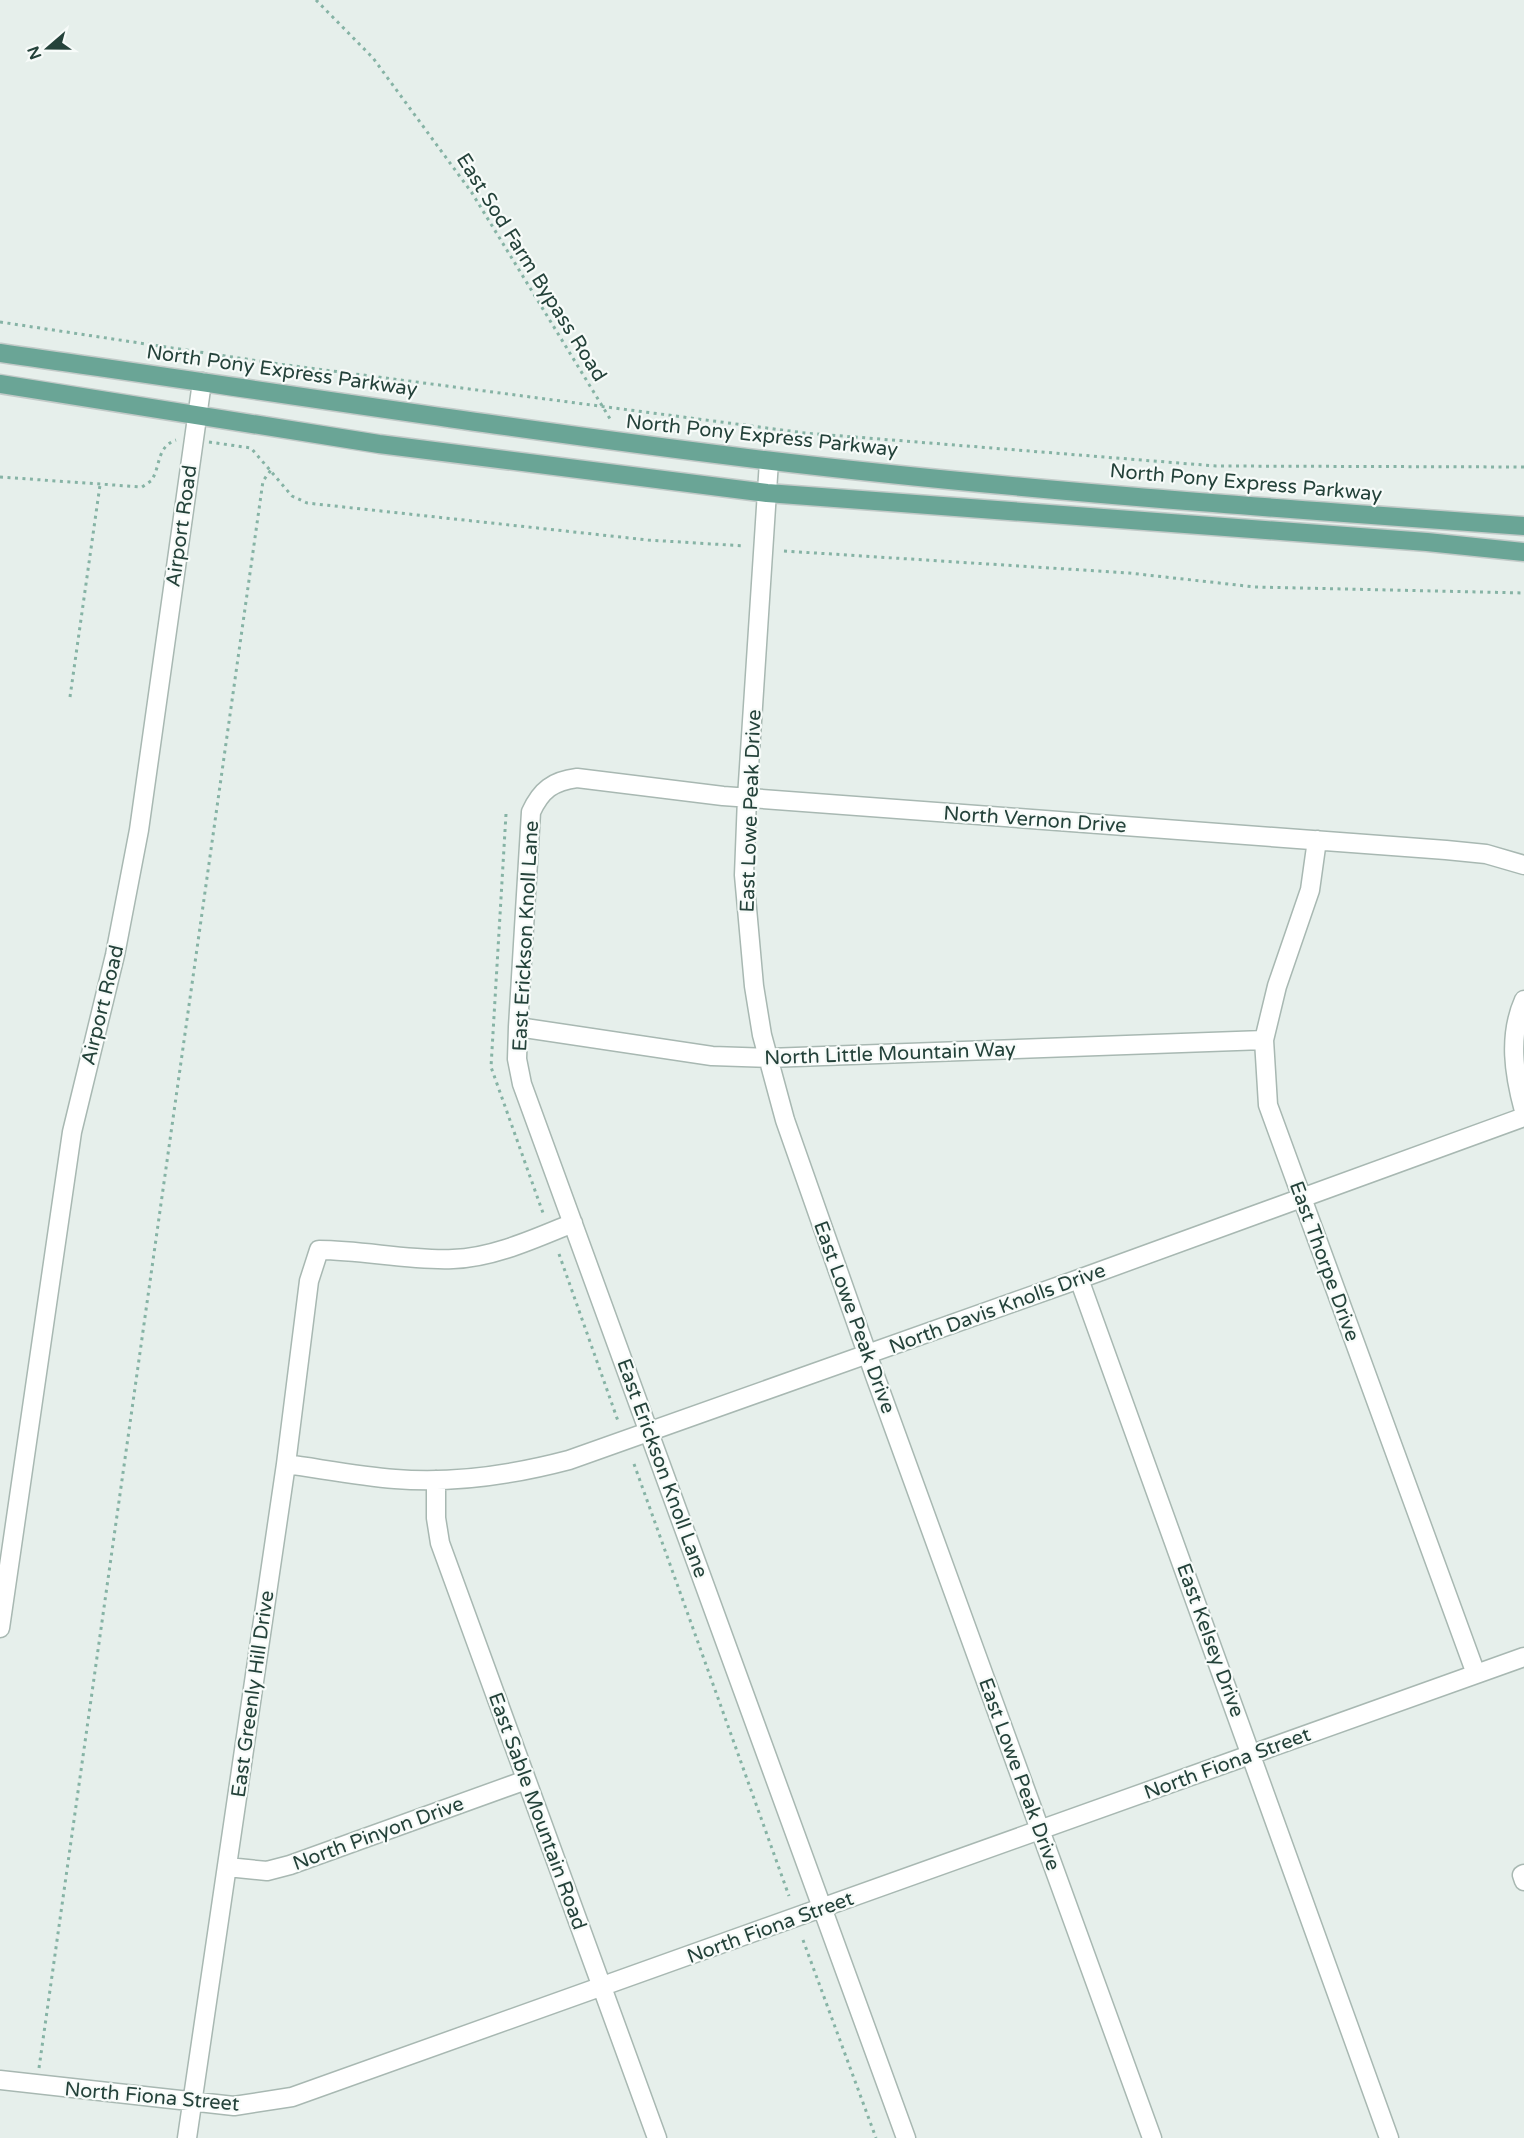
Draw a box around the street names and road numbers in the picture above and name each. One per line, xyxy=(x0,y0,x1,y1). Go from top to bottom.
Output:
street label: East Sod Farm Bypass Road xyxy=(451,149,611,386)
street label: North Pony Express Parkway xyxy=(145,340,419,402)
street label: North Pony Express Parkway xyxy=(625,410,899,462)
street label: North Pony Express Parkway xyxy=(1109,459,1383,507)
street label: Airport Road xyxy=(162,464,202,589)
street label: East Lowe Peak Drive xyxy=(735,709,767,913)
street label: North Vernon Drive xyxy=(943,802,1127,838)
street label: East Erickson Knoll Lane xyxy=(508,820,544,1052)
street label: Airport Road xyxy=(76,943,129,1068)
street label: North Little Mountain Way xyxy=(764,1038,1016,1070)
street label: East Thorpe Drive xyxy=(1284,1178,1364,1345)
street label: East Lowe Peak Drive xyxy=(808,1218,900,1417)
street label: North Davis Knolls Drive xyxy=(886,1259,1109,1359)
street label: East Erickson Knoll Lane xyxy=(611,1356,713,1581)
street label: East Kelsey Drive xyxy=(1171,1560,1249,1721)
street label: East Greenly Hill Drive xyxy=(227,1589,279,1799)
street label: East Lowe Peak Drive xyxy=(973,1675,1065,1874)
street label: East Sable Mountain Road xyxy=(483,1689,591,1933)
street label: North Fiona Street xyxy=(1141,1723,1314,1805)
street label: North Pinyon Drive xyxy=(290,1792,467,1876)
street label: North Fiona Street xyxy=(684,1887,857,1969)
street label: North Fiona Street xyxy=(63,2077,241,2117)

